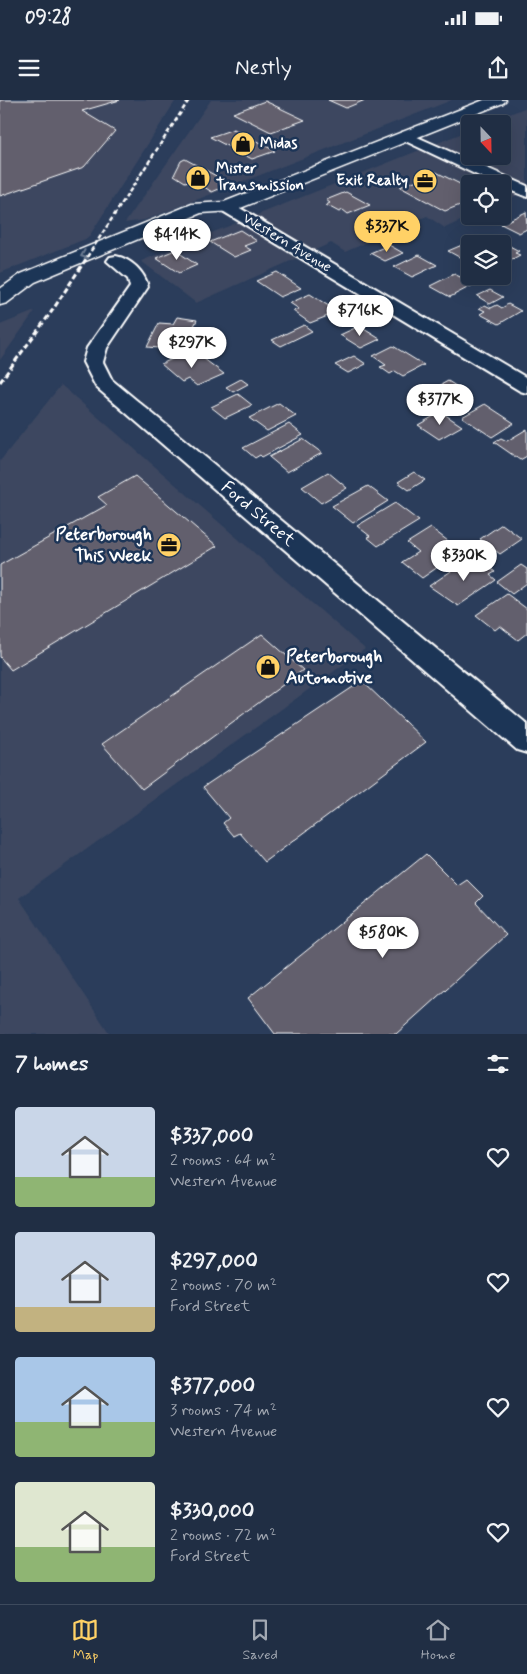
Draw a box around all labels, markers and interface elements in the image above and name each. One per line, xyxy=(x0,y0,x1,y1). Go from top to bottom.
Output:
text: 09:28 xyxy=(25,5,72,30)
icon: menu xyxy=(15,54,43,82)
text: Nestly xyxy=(235,54,292,82)
icon: share xyxy=(484,54,512,82)
north arrow xyxy=(461,115,511,165)
map controls xyxy=(461,115,511,285)
shop icon: Midas xyxy=(230,131,256,157)
place label: Midas xyxy=(260,134,297,154)
place label: Mister Transmission xyxy=(216,159,304,196)
shop icon: Mister Transmission xyxy=(185,165,211,191)
office icon: Exit Realty xyxy=(412,168,438,194)
place label: Exit Realty xyxy=(336,171,408,191)
button: locate xyxy=(461,175,511,225)
street label: Western Avenue xyxy=(239,209,335,278)
pin: $337K xyxy=(352,210,422,253)
text: $337K xyxy=(365,216,409,237)
pin: $414K xyxy=(142,219,212,261)
text: $414K xyxy=(154,224,200,245)
button: layers xyxy=(461,235,511,285)
one-way arrow xyxy=(80,248,89,259)
pin: $716K xyxy=(325,294,395,337)
text: $716K xyxy=(338,300,382,321)
pin: $297K xyxy=(157,326,227,369)
text: $297K xyxy=(168,332,216,353)
pin: $377K xyxy=(405,384,475,426)
text: $377K xyxy=(418,389,462,410)
street label: Ford Street xyxy=(216,476,301,552)
place label: Peterborough This Week xyxy=(56,523,153,568)
office icon: Peterborough This Week xyxy=(156,532,182,558)
pin: $330K xyxy=(429,540,499,582)
text: $330K xyxy=(442,545,486,566)
place label: Peterborough Automotive xyxy=(286,645,382,690)
shop icon: Peterborough Automotive xyxy=(255,654,281,680)
pin: $580K xyxy=(348,916,418,959)
text: $580K xyxy=(359,922,407,943)
text: 7 homes xyxy=(15,1050,88,1078)
icon: filters xyxy=(484,1050,512,1078)
text: $337,000 xyxy=(170,1122,253,1150)
icon: home xyxy=(55,1127,115,1187)
icon: heart xyxy=(484,1143,512,1171)
text: 2 rooms · 64 m² xyxy=(170,1150,276,1171)
text: Western Avenue xyxy=(170,1171,277,1192)
text: $297,000 xyxy=(170,1247,258,1275)
icon: home xyxy=(55,1252,115,1312)
icon: heart xyxy=(484,1268,512,1296)
text: 2 rooms · 70 m² xyxy=(170,1275,277,1296)
text: Ford Street xyxy=(170,1296,250,1317)
text: $377,000 xyxy=(170,1372,255,1400)
icon: home xyxy=(55,1377,115,1437)
icon: heart xyxy=(484,1393,512,1421)
text: 3 rooms · 74 m² xyxy=(170,1400,277,1421)
text: Western Avenue xyxy=(170,1421,277,1442)
text: $330,000 xyxy=(170,1497,254,1525)
icon: home xyxy=(55,1502,115,1562)
icon: heart xyxy=(484,1518,512,1546)
text: 2 rooms · 72 m² xyxy=(170,1525,276,1546)
text: Ford Street xyxy=(170,1546,250,1567)
tab: Map xyxy=(71,1616,99,1664)
tab: Saved xyxy=(242,1616,278,1664)
tab: Home xyxy=(421,1616,456,1664)

